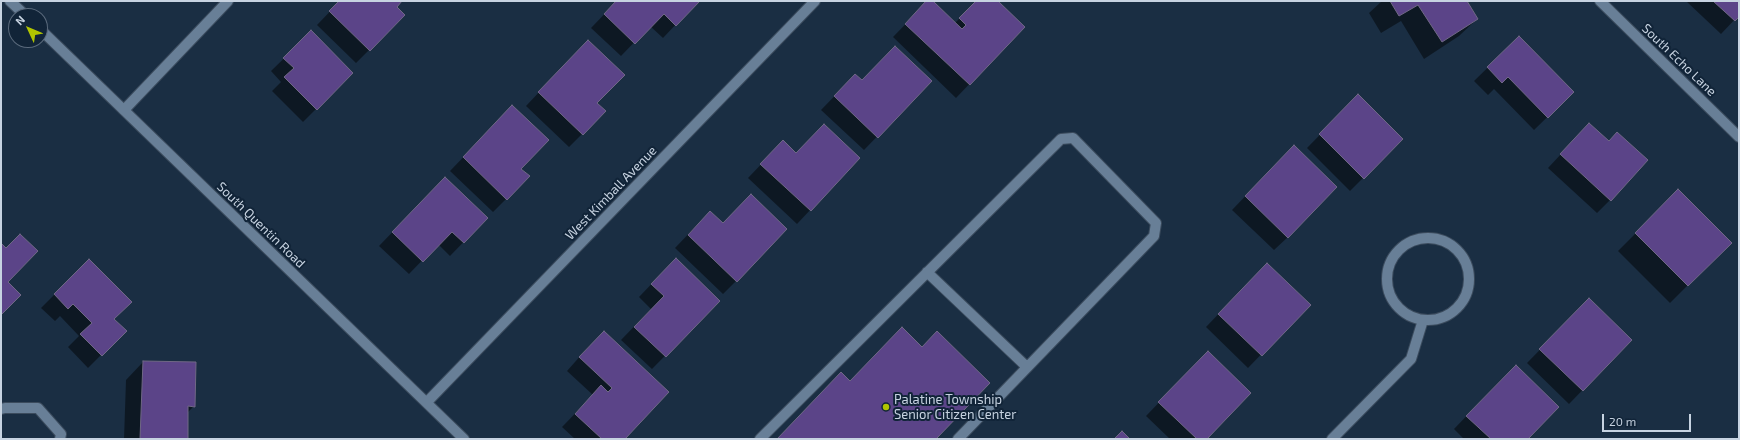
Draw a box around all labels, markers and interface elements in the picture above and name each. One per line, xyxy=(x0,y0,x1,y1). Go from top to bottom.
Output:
north arrow xyxy=(8,8,48,48)
text: N xyxy=(12,13,27,27)
street label: South Echo Lane xyxy=(1639,21,1719,99)
street label: West Kimball Avenue xyxy=(562,143,660,243)
street label: South Quentin Road xyxy=(214,179,308,271)
place label: Palatine Township Senior Citizen Center xyxy=(894,392,1016,423)
marker: Palatine Township Senior Citizen Center xyxy=(881,402,891,412)
scale bar xyxy=(1604,406,1693,432)
text: 20 m xyxy=(1609,414,1636,428)

